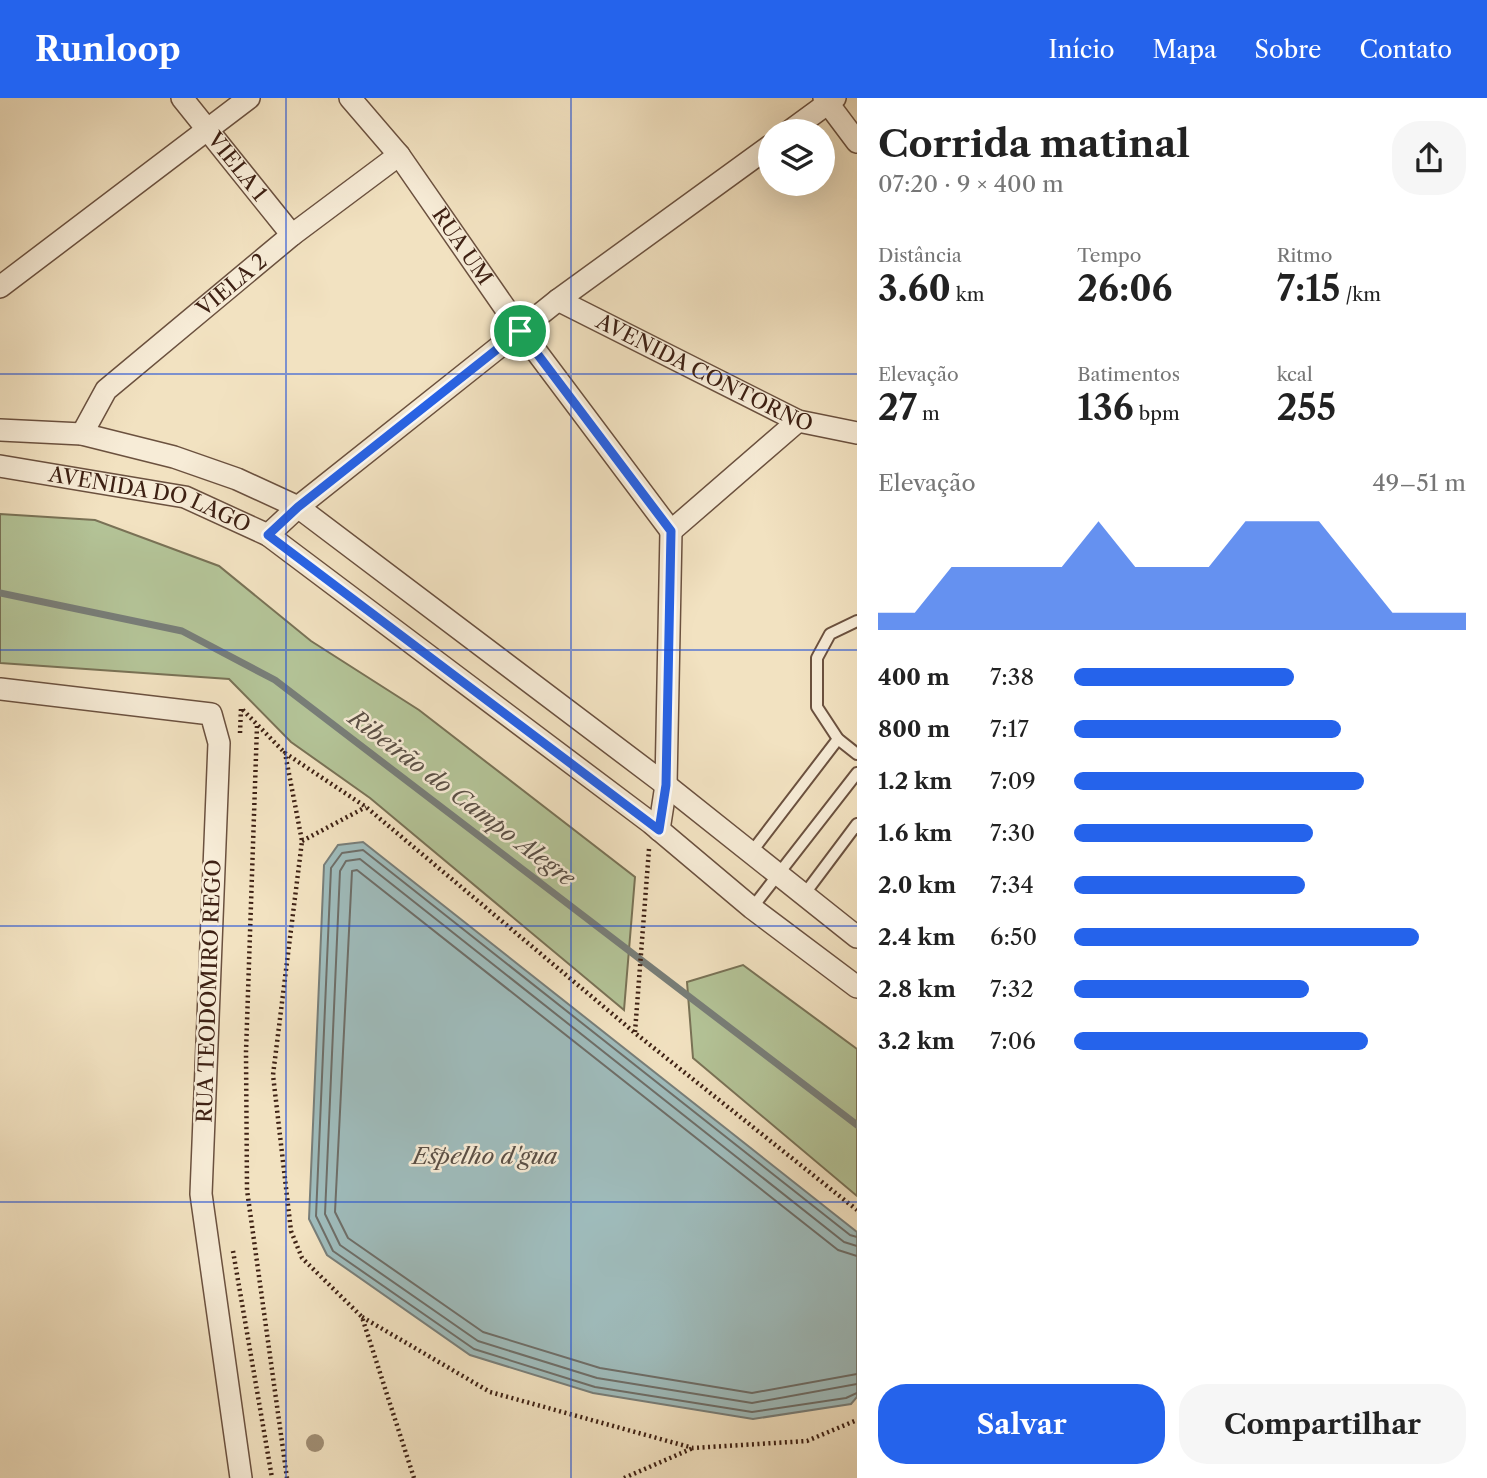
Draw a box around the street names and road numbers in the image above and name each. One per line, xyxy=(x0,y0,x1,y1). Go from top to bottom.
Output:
street label: VIELA 1 xyxy=(202,126,273,206)
street label: RUA UM xyxy=(427,202,498,289)
street label: VIELA 2 xyxy=(191,248,272,322)
street label: AVENIDA CONTORNO xyxy=(591,308,815,436)
street label: AVENIDA DO LAGO xyxy=(46,461,255,537)
street label: RUA TEODOMIRO REGO xyxy=(191,859,226,1123)

